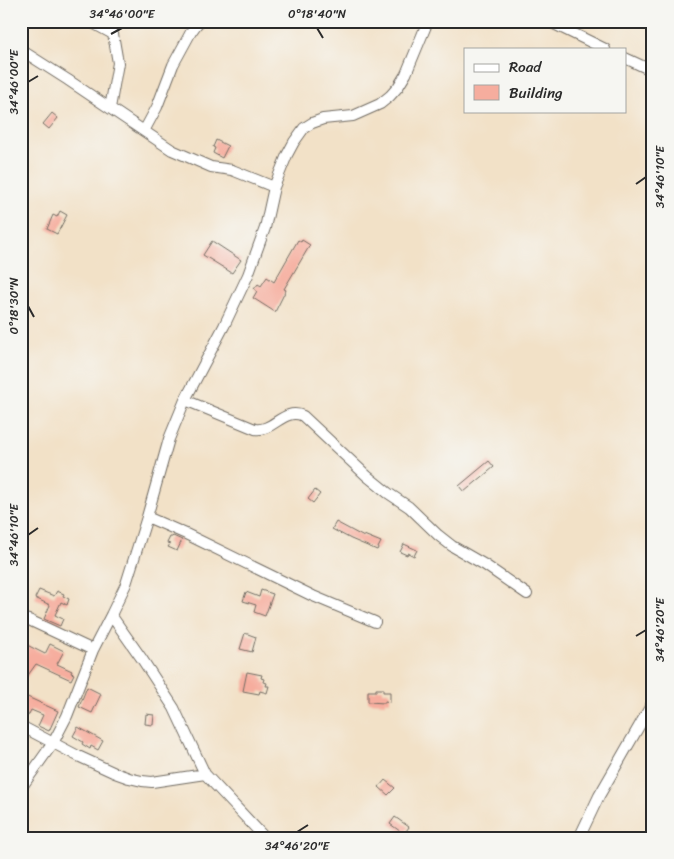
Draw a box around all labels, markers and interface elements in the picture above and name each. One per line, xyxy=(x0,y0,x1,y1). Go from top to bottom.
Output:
text: 34°46'00"E xyxy=(90,3,156,25)
text: 0°18'40"N xyxy=(288,3,347,25)
text: 34°46'00"E xyxy=(3,48,25,114)
legend xyxy=(464,48,626,112)
text: Road xyxy=(509,54,542,80)
text: Building xyxy=(509,80,563,106)
text: 34°46'10"E xyxy=(649,144,671,208)
text: 0°18'30"N xyxy=(3,277,25,335)
text: 34°46'10"E xyxy=(3,502,25,566)
text: 34°46'20"E xyxy=(649,597,671,662)
text: 34°46'20"E xyxy=(265,835,330,857)

